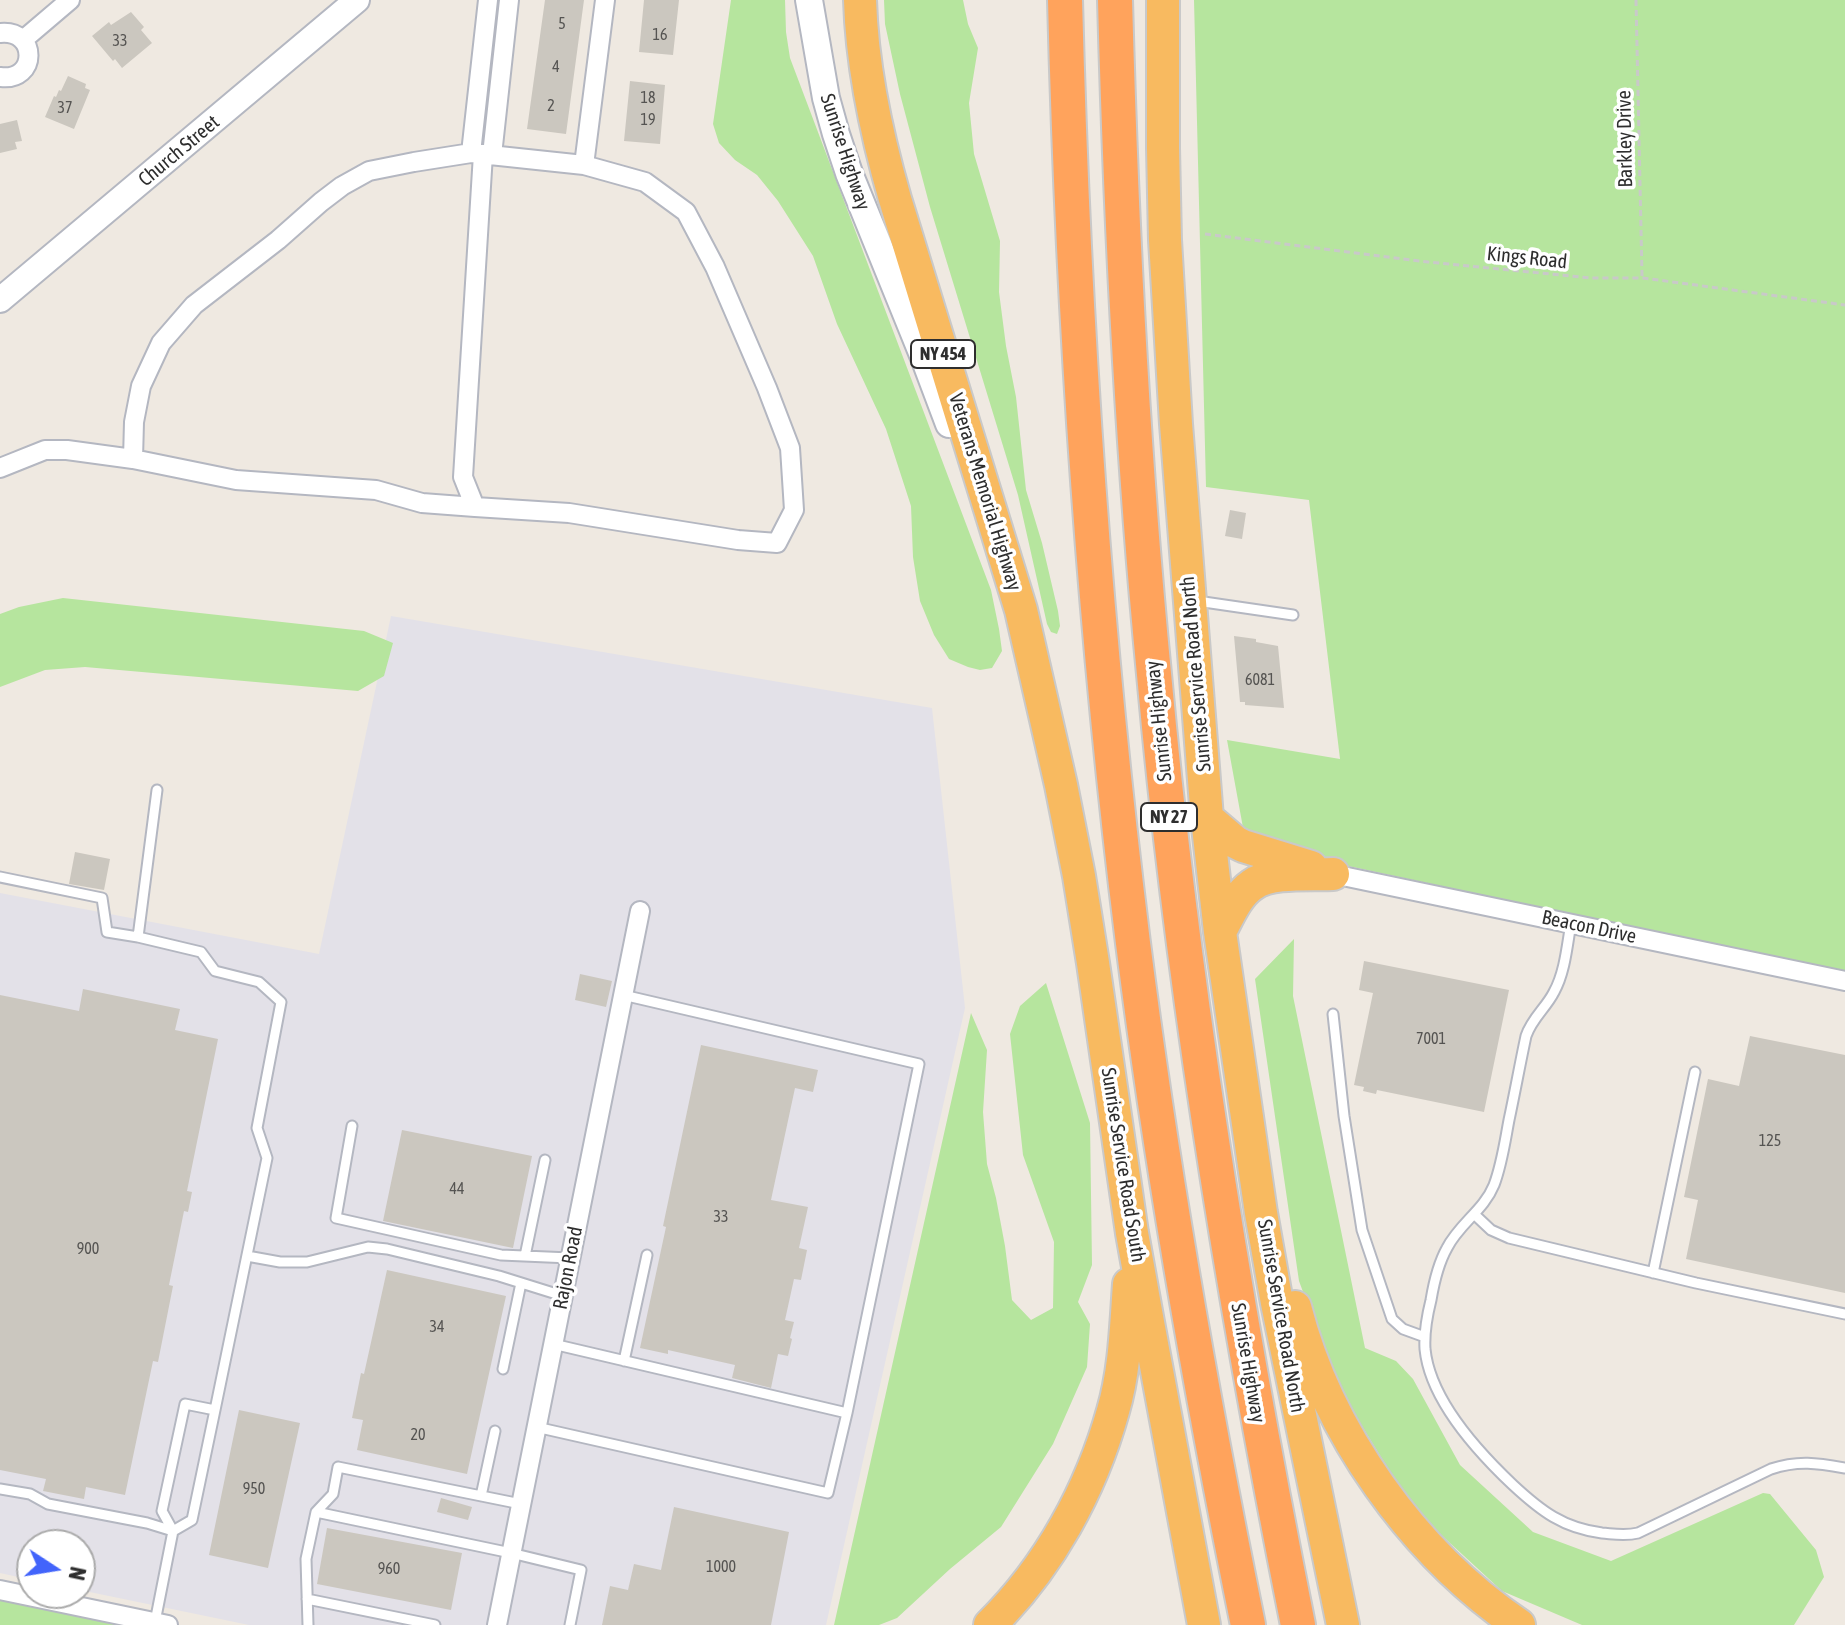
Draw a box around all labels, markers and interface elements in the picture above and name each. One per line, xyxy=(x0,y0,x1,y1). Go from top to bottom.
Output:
house number: 5 xyxy=(558,14,566,34)
house number: 16 xyxy=(652,25,668,45)
house number: 33 xyxy=(112,31,128,51)
house number: 4 xyxy=(552,57,560,77)
house number: 18 xyxy=(640,88,656,108)
street label: Barkley Drive xyxy=(1612,90,1638,188)
street label: Sunrise Highway xyxy=(815,91,875,213)
house number: 2 xyxy=(547,96,555,116)
house number: 37 xyxy=(57,98,73,118)
street label: Church Street xyxy=(134,110,224,192)
house number: 19 xyxy=(640,110,656,130)
street label: Kings Road xyxy=(1486,242,1568,274)
road number: NY 454 xyxy=(911,340,975,368)
street label: Veterans Memorial Highway xyxy=(944,390,1026,594)
street label: Sunrise Service Road North xyxy=(1176,575,1216,773)
street label: Sunrise Highway xyxy=(1141,660,1177,782)
house number: 6081 xyxy=(1245,670,1275,690)
road number: NY 27 xyxy=(1141,803,1197,831)
street label: Beacon Drive xyxy=(1540,905,1638,949)
house number: 7001 xyxy=(1416,1029,1446,1049)
street label: Sunrise Service Road South xyxy=(1096,1066,1150,1264)
house number: 125 xyxy=(1759,1131,1781,1151)
house number: 44 xyxy=(449,1179,465,1199)
house number: 33 xyxy=(713,1207,729,1227)
street label: Sunrise Service Road North xyxy=(1252,1217,1310,1415)
street label: Rajon Road xyxy=(548,1225,588,1311)
house number: 900 xyxy=(77,1239,99,1259)
street label: Sunrise Highway xyxy=(1226,1301,1270,1425)
house number: 34 xyxy=(429,1317,445,1337)
house number: 20 xyxy=(410,1425,426,1445)
house number: 950 xyxy=(243,1479,265,1499)
north arrow xyxy=(16,1529,96,1609)
house number: 1000 xyxy=(706,1557,736,1577)
house number: 960 xyxy=(378,1559,400,1579)
text: N xyxy=(63,1565,92,1583)

